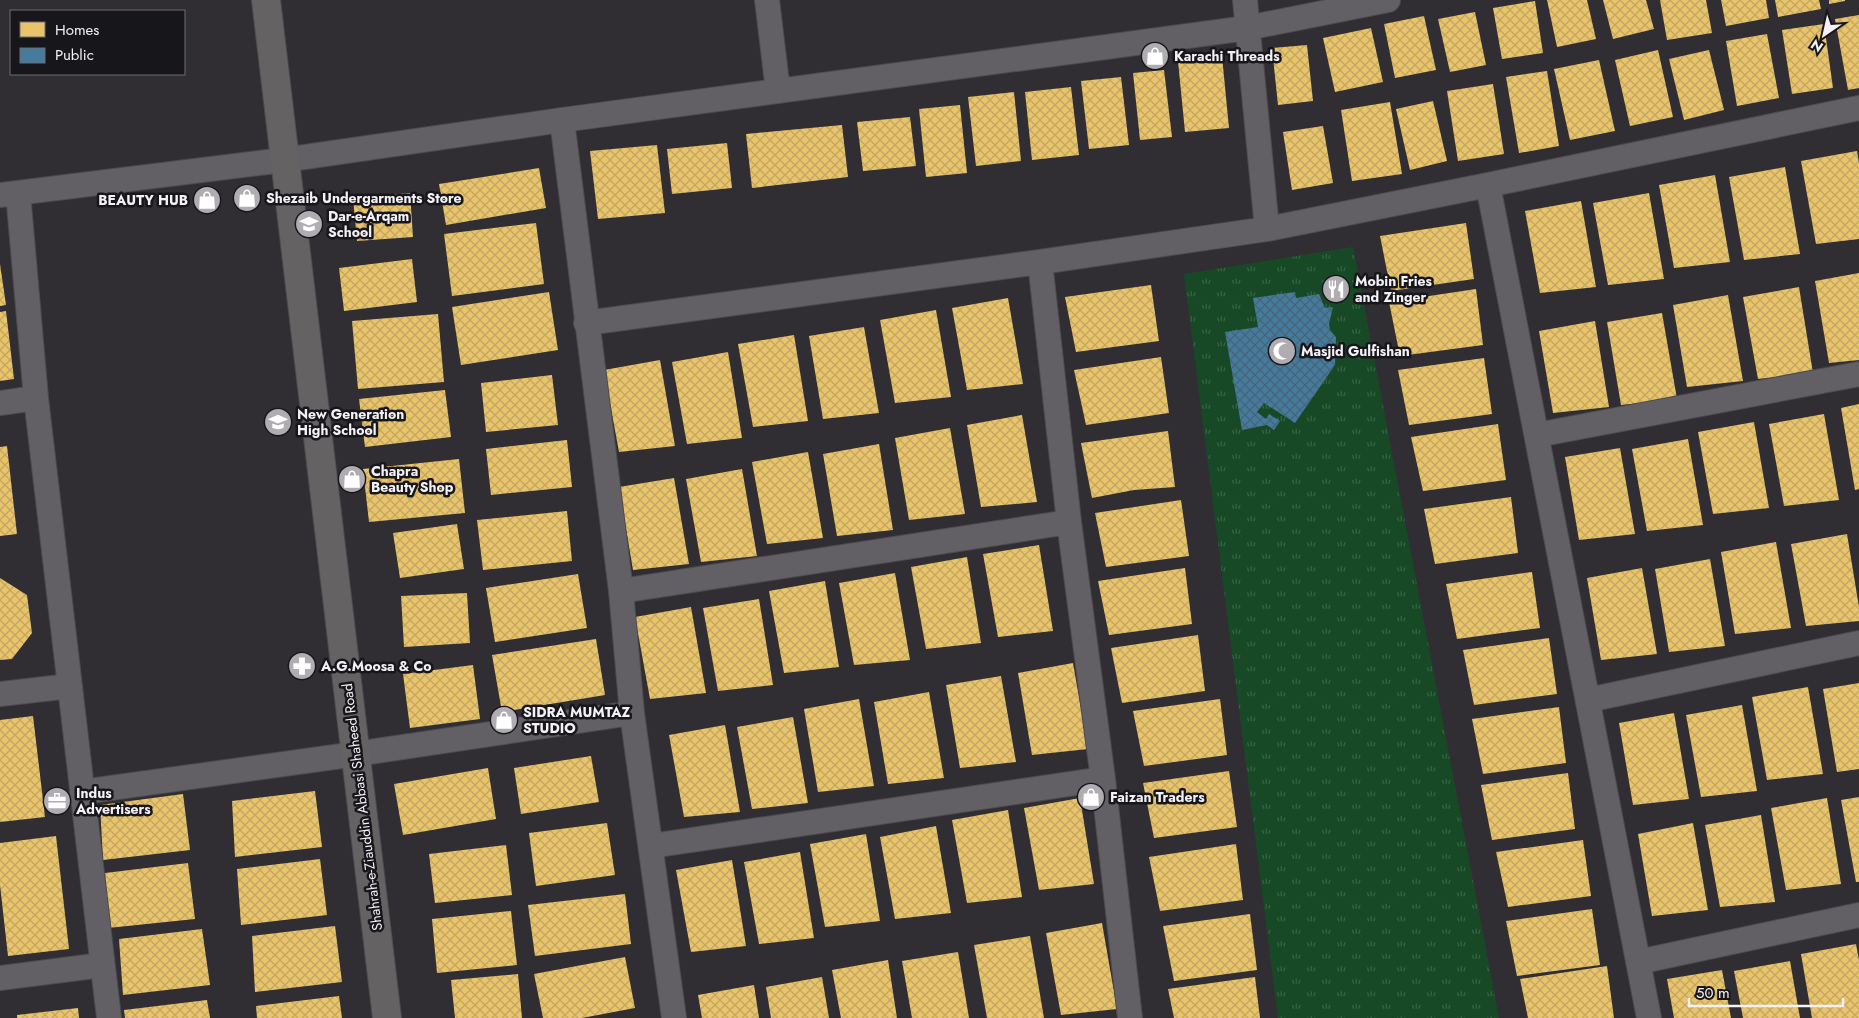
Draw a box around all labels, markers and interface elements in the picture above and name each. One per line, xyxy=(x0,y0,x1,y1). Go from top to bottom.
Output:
legend xyxy=(10,10,185,75)
north arrow xyxy=(1799,10,1849,60)
text: Homes xyxy=(55,19,99,41)
text: N xyxy=(1807,34,1827,57)
shop icon: Karachi Threads xyxy=(1140,41,1170,71)
text: Public xyxy=(55,44,94,66)
place label: Karachi Threads xyxy=(1174,46,1280,66)
shop icon: Shezaib Undergarments Store xyxy=(232,183,262,213)
shop icon: BEAUTY HUB xyxy=(192,185,222,215)
place label: Shezaib Undergarments Store xyxy=(266,188,462,208)
place label: BEAUTY HUB xyxy=(98,190,188,210)
place label: Dar-e-Arqam School xyxy=(328,206,409,242)
school or university icon: Dar-e-Arqam School xyxy=(294,209,324,239)
place label: Mobin Fries and Zinger xyxy=(1355,271,1433,307)
restaurant icon: Mobin Fries and Zinger xyxy=(1321,274,1351,304)
mosque icon: Masjid Gulfishan xyxy=(1267,336,1297,366)
place label: Masjid Gulfishan xyxy=(1301,341,1410,361)
place label: New Generation High School xyxy=(297,404,404,440)
school or university icon: New Generation High School xyxy=(263,407,293,437)
place label: Chapra Beauty Shop xyxy=(371,461,454,497)
shop icon: Chapra Beauty Shop xyxy=(337,464,367,494)
pharmacy icon: A.G.Moosa & Co xyxy=(287,651,317,681)
place label: A.G.Moosa & Co xyxy=(320,656,432,676)
street label: Shahrah-e-Ziauddin Abbasi Shaheed Road xyxy=(337,682,387,932)
place label: SIDRA MUMTAZ STUDIO xyxy=(523,702,631,738)
shop icon: SIDRA MUMTAZ STUDIO xyxy=(489,705,519,735)
shop icon: Faizan Traders xyxy=(1076,782,1106,812)
place label: Indus Advertisers xyxy=(75,783,151,819)
office icon: Indus Advertisers xyxy=(42,786,72,816)
place label: Faizan Traders xyxy=(1110,787,1205,807)
scale bar xyxy=(1689,976,1843,1008)
text: 50 m xyxy=(1696,982,1730,1004)

